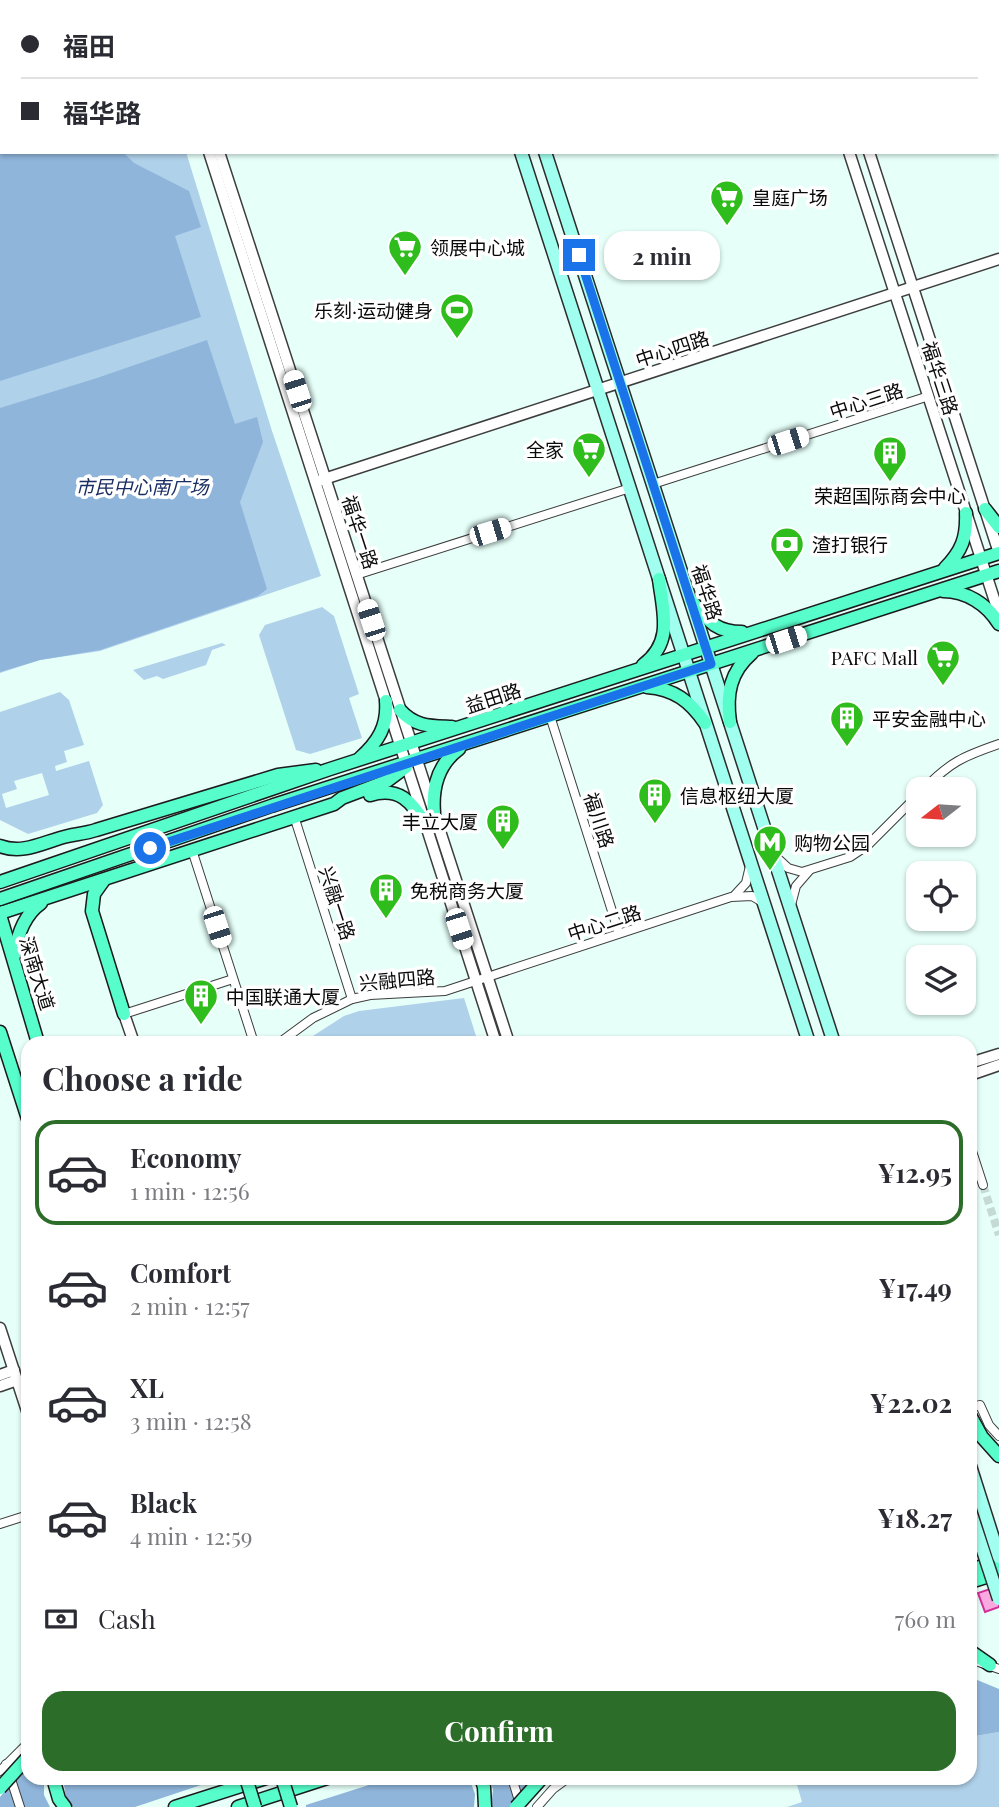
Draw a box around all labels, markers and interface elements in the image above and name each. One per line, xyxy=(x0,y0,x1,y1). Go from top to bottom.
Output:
text: 福田 xyxy=(63,28,115,63)
text: 福华路 xyxy=(63,95,141,130)
supermarket icon: 皇庭广场 xyxy=(708,178,746,227)
place label: 皇庭广场 xyxy=(752,184,828,210)
supermarket icon: 领展中心城 xyxy=(386,228,424,277)
callout: 2 min xyxy=(604,230,719,280)
place label: 领展中心城 xyxy=(430,234,525,260)
route end xyxy=(563,239,595,271)
text: 2 min xyxy=(632,240,692,271)
sports icon: 乐刻·运动健身 xyxy=(438,291,476,340)
place label: 乐刻·运动健身 xyxy=(314,297,433,323)
street label: 中心四路 xyxy=(632,324,712,372)
street label: 福华三路 xyxy=(917,338,965,418)
car xyxy=(281,368,314,414)
street label: 中心三路 xyxy=(826,376,906,424)
car xyxy=(765,425,812,457)
supermarket icon: 全家 xyxy=(570,430,608,479)
building icon: 荣超国际商会中心 xyxy=(871,434,909,483)
place label: 全家 xyxy=(526,436,564,462)
park label: 市民中心南广场 xyxy=(75,473,210,499)
place label: 荣超国际商会中心 xyxy=(814,482,966,508)
street label: 福华一路 xyxy=(337,492,385,572)
car xyxy=(467,516,514,548)
bank icon: 渣打银行 xyxy=(768,525,806,574)
place label: 渣打银行 xyxy=(812,531,888,557)
street label: 福华路 xyxy=(687,561,729,623)
car xyxy=(355,597,388,643)
car xyxy=(763,624,810,656)
supermarket icon: PAFC Mall xyxy=(924,638,962,687)
place label: PAFC Mall xyxy=(831,644,919,670)
street label: 益田路 xyxy=(462,676,524,718)
building icon: 平安金融中心 xyxy=(828,699,866,748)
place label: 平安金融中心 xyxy=(872,705,986,731)
building icon: 信息枢纽大厦 xyxy=(636,776,674,825)
north arrow xyxy=(906,777,976,847)
map controls xyxy=(906,777,976,1015)
place label: 信息枢纽大厦 xyxy=(680,782,794,808)
street label: 福川路 xyxy=(579,789,621,851)
building icon: 丰立大厦 xyxy=(484,802,522,851)
place label: 丰立大厦 xyxy=(402,808,478,834)
metro station icon: 购物公园 xyxy=(751,823,789,872)
place label: 购物公园 xyxy=(794,829,870,855)
route start xyxy=(134,832,166,864)
button: locate xyxy=(906,861,976,931)
street label: 兴融一路 xyxy=(314,863,362,943)
building icon: 免税商务大厦 xyxy=(367,871,405,920)
place label: 免税商务大厦 xyxy=(410,877,524,903)
street label: 中心二路 xyxy=(564,898,644,946)
car xyxy=(201,904,234,950)
car xyxy=(443,906,476,952)
street label: 深南大道 xyxy=(14,933,62,1013)
button: layers xyxy=(906,945,976,1015)
street label: 兴融四路 xyxy=(358,963,436,995)
building icon: 中国联通大厦 xyxy=(182,977,220,1026)
place label: 中国联通大厦 xyxy=(226,983,340,1009)
text: Choose a ride xyxy=(42,1056,243,1099)
text: Economy xyxy=(130,1140,241,1175)
icon: car xyxy=(46,1141,109,1204)
text: ¥12.95 xyxy=(878,1155,952,1190)
text: 1 min · 12:56 xyxy=(130,1175,250,1206)
text: Comfort xyxy=(130,1255,231,1290)
icon: car xyxy=(46,1256,109,1319)
text: ¥17.49 xyxy=(878,1270,952,1305)
text: 2 min · 12:57 xyxy=(130,1290,250,1321)
text: XL xyxy=(130,1370,164,1405)
icon: car xyxy=(46,1371,109,1434)
text: ¥22.02 xyxy=(870,1385,952,1420)
text: 3 min · 12:58 xyxy=(130,1405,252,1436)
text: Black xyxy=(130,1485,197,1520)
icon: car xyxy=(46,1486,109,1549)
text: ¥18.27 xyxy=(877,1500,952,1535)
text: 4 min · 12:59 xyxy=(130,1520,252,1551)
icon: cash xyxy=(42,1600,80,1638)
text: Cash xyxy=(98,1601,156,1636)
text: 760 m xyxy=(895,1603,956,1634)
button: Confirm xyxy=(42,1691,956,1771)

